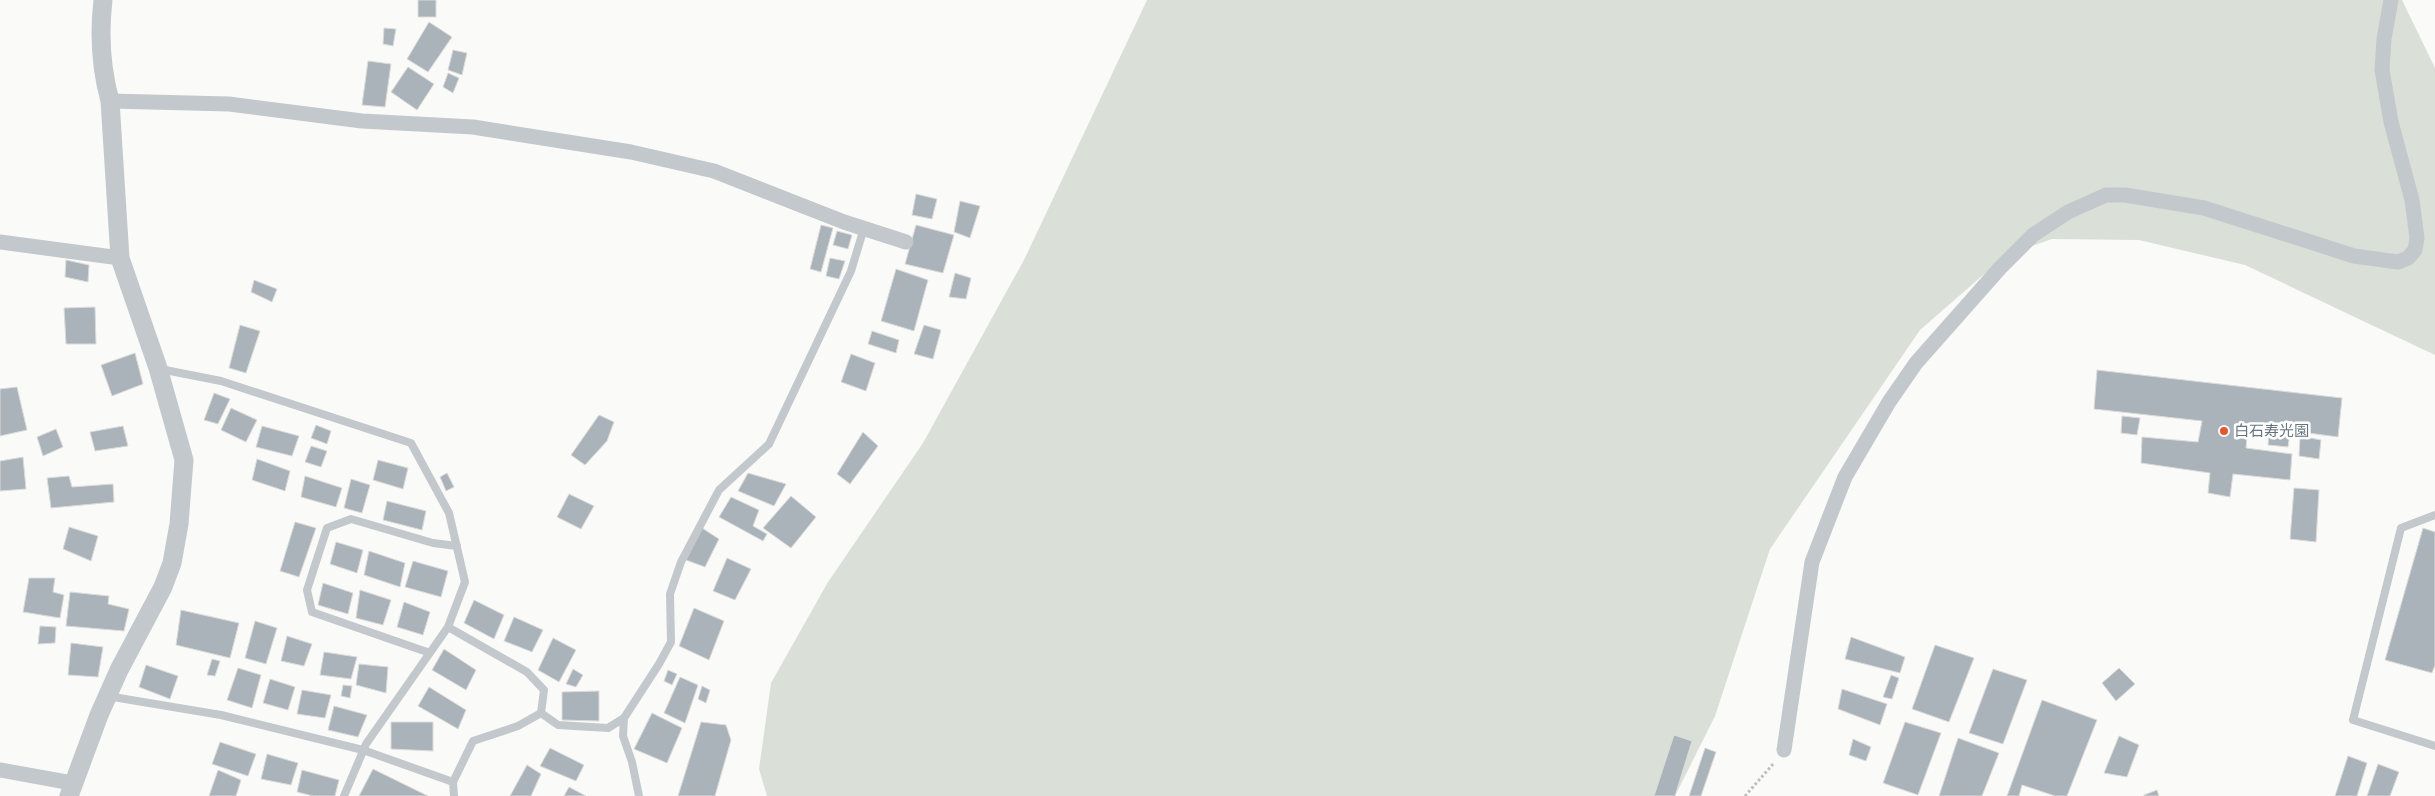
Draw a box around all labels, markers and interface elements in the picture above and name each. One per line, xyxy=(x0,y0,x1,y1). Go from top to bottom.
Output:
place label: 白石寿光園 xyxy=(2234,422,2309,441)
marker: 白石寿光園 xyxy=(2218,425,2230,437)

